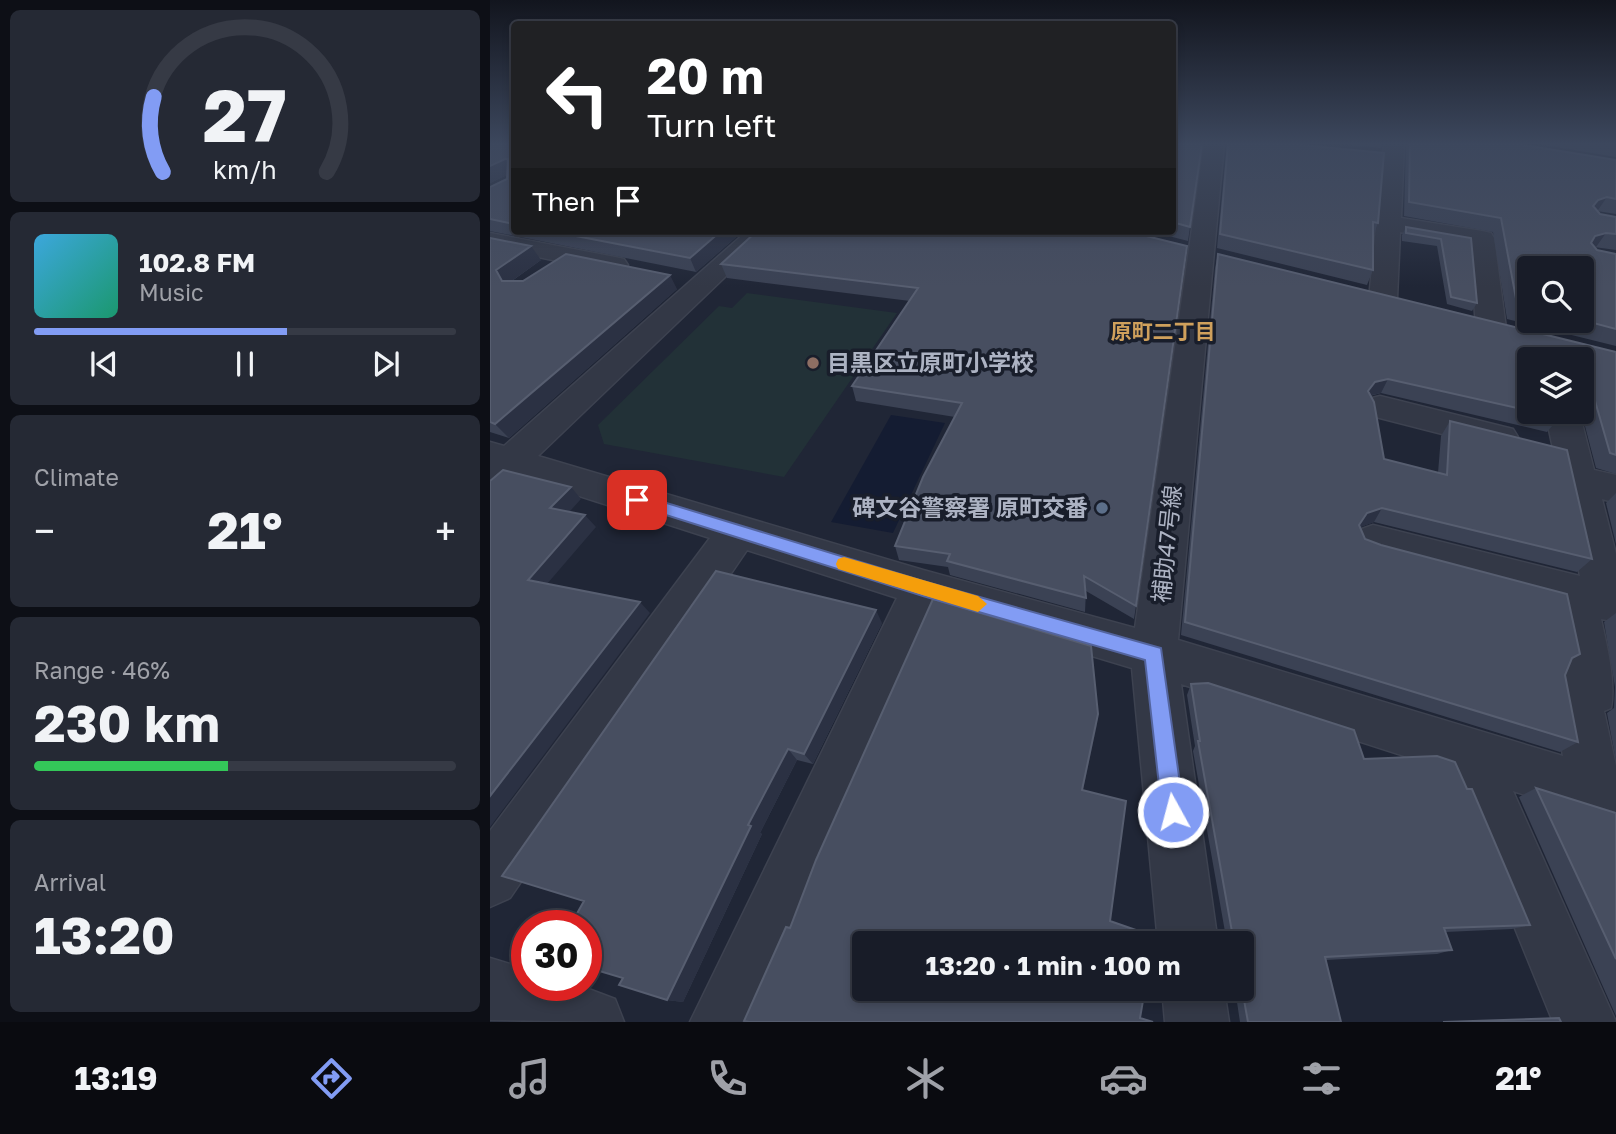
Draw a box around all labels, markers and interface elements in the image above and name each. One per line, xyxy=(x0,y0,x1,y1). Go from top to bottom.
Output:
text: 20 m xyxy=(647,46,764,105)
icon: left xyxy=(532,49,623,140)
text: 27 xyxy=(203,72,287,159)
text: Turn left xyxy=(647,106,776,144)
text: km/h xyxy=(213,154,277,185)
icon: arrive xyxy=(609,182,647,220)
text: Then xyxy=(532,186,595,217)
text: 102.8 FM xyxy=(139,247,255,278)
map controls xyxy=(1517,256,1594,424)
button: search xyxy=(1517,256,1594,333)
text: Music xyxy=(139,278,204,306)
district label: 原町二丁目 xyxy=(1111,318,1216,344)
icon: previous xyxy=(85,345,123,383)
icon: pause xyxy=(226,345,264,383)
icon: next xyxy=(367,345,405,383)
button: layers xyxy=(1517,347,1594,424)
place label: 目黒区立原町小学校 xyxy=(827,348,1034,376)
marker: 目黒区立原町小学校 xyxy=(805,355,821,371)
text: Climate xyxy=(34,463,119,491)
pin xyxy=(607,470,667,530)
icon: arrive xyxy=(618,481,656,519)
street label: 補助47号線 xyxy=(1146,484,1186,604)
place label: 碑文谷警察署 原町交番 xyxy=(852,493,1088,521)
text: 21° xyxy=(207,498,283,560)
marker: 碑文谷警察署 原町交番 xyxy=(1094,500,1110,516)
text: − xyxy=(34,508,55,553)
text: + xyxy=(435,508,456,553)
text: Range · 46% xyxy=(34,656,170,684)
text: 230 km xyxy=(34,691,220,753)
position arrow xyxy=(1136,775,1210,849)
text: Arrival xyxy=(34,868,106,896)
text: 13:20 xyxy=(34,903,175,965)
speed limit sign: 30 xyxy=(511,910,602,1001)
text: 13:20 · 1 min · 100 m xyxy=(926,950,1180,981)
icon: directions xyxy=(307,1054,356,1103)
icon: music xyxy=(505,1054,554,1103)
icon: phone xyxy=(703,1054,752,1103)
icon: climate xyxy=(901,1054,950,1103)
icon: car xyxy=(1099,1054,1148,1103)
icon: filters xyxy=(1297,1054,1346,1103)
text: 13:19 xyxy=(75,1059,158,1097)
text: 21° xyxy=(1495,1059,1541,1097)

